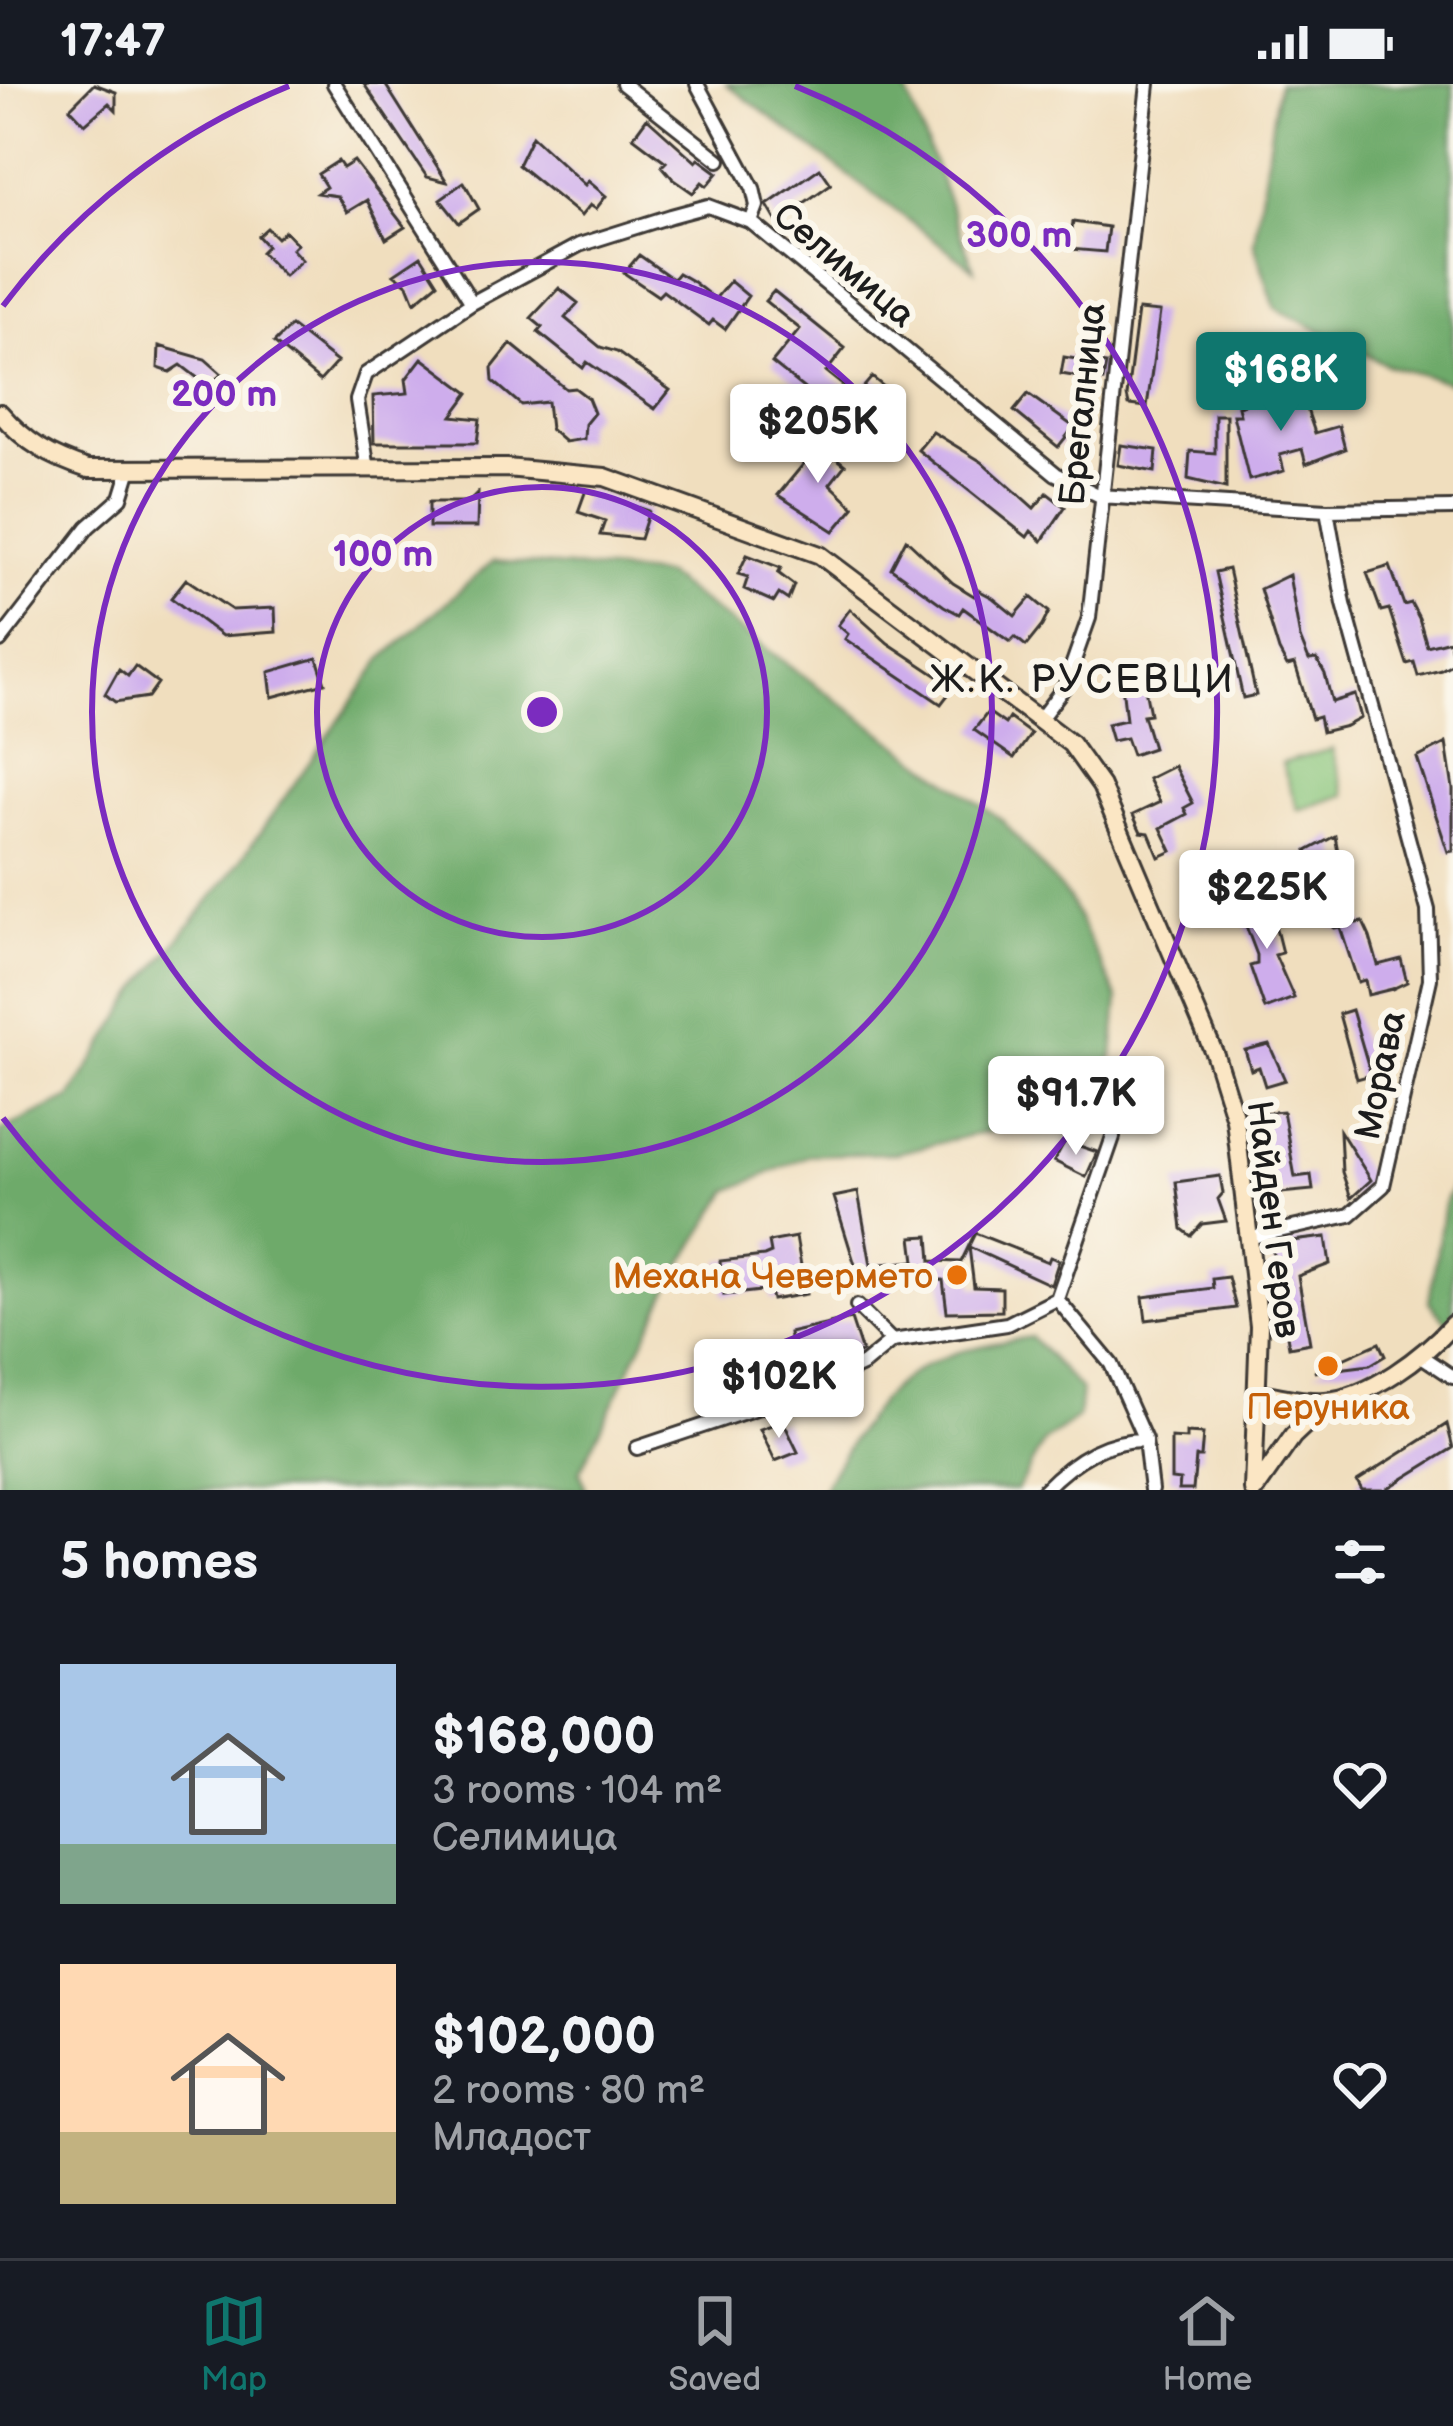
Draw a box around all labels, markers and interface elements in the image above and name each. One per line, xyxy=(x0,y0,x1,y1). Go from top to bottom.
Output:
text: 17:47 xyxy=(60,15,166,70)
street label: Селимица xyxy=(764,194,923,337)
text: 300 m xyxy=(966,215,1072,258)
street label: Брегалница xyxy=(1051,301,1115,508)
pin: $168K xyxy=(1197,332,1365,434)
text: $168K xyxy=(1223,347,1339,394)
text: 200 m xyxy=(171,374,277,417)
pin: $205K xyxy=(734,384,902,486)
text: $205K xyxy=(757,399,879,446)
text: 100 m xyxy=(333,534,433,577)
district label: Ж.К. РУСЕВЦИ xyxy=(930,657,1236,704)
centre of rings xyxy=(521,691,563,733)
pin: $225K xyxy=(1183,850,1351,952)
text: $225K xyxy=(1206,865,1328,912)
street label: Морава xyxy=(1347,1007,1416,1144)
pin: $91.7K xyxy=(978,1056,1174,1158)
text: $91.7K xyxy=(1015,1071,1137,1118)
street label: Найден Геров xyxy=(1237,1098,1308,1340)
place label: Механа Чевермето xyxy=(613,1256,933,1299)
marker: Механа Чевермето xyxy=(944,1262,970,1288)
pin: $102K xyxy=(695,1339,863,1441)
marker: Перуника xyxy=(1315,1353,1341,1379)
text: $102K xyxy=(721,1354,837,1401)
place label: Перуника xyxy=(1246,1387,1410,1430)
icon: filters xyxy=(1327,1529,1393,1595)
text: 5 homes xyxy=(60,1532,258,1593)
text: $168,000 xyxy=(432,1707,655,1768)
icon: home xyxy=(156,1712,300,1856)
icon: heart xyxy=(1327,1751,1393,1817)
text: 3 rooms · 104 m² xyxy=(432,1768,723,1815)
text: Селимица xyxy=(432,1815,618,1862)
text: $102,000 xyxy=(432,2007,656,2068)
icon: home xyxy=(156,2012,300,2156)
icon: heart xyxy=(1327,2051,1393,2117)
text: 2 rooms · 80 m² xyxy=(432,2068,705,2115)
text: Младост xyxy=(432,2115,591,2162)
tab: Map xyxy=(201,2288,267,2400)
tab: Saved xyxy=(668,2288,761,2400)
tab: Home xyxy=(1163,2288,1252,2400)

